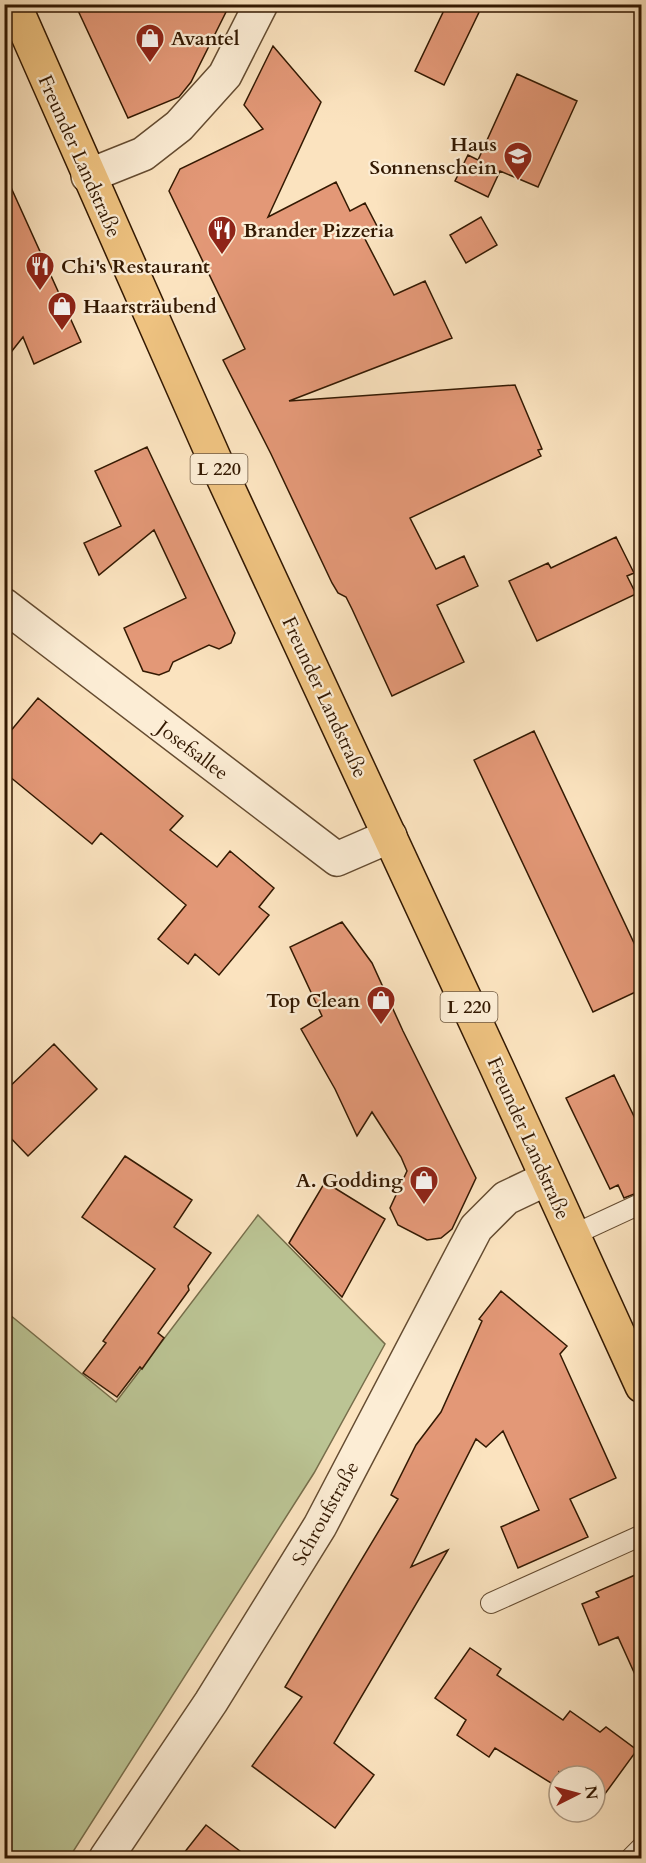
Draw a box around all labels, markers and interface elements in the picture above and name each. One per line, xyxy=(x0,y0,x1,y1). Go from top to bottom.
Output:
shop icon: Avantel xyxy=(134,22,166,64)
place label: Avantel xyxy=(171,25,240,52)
street label: Freunder Landstraße xyxy=(32,71,128,242)
place label: Haus Sonnenschein xyxy=(370,131,497,181)
school or university icon: Haus Sonnenschein xyxy=(502,140,534,182)
restaurant icon: Brander Pizzeria xyxy=(206,214,238,256)
place label: Brander Pizzeria xyxy=(243,217,394,244)
restaurant icon: Chi's Restaurant xyxy=(24,250,56,292)
place label: Chi's Restaurant xyxy=(61,253,210,280)
shop icon: Haarsträubend xyxy=(46,290,78,332)
place label: Haarsträubend xyxy=(83,293,217,320)
road number: L 220 xyxy=(190,454,248,484)
street label: Freunder Landstraße xyxy=(275,612,374,782)
street label: Josefsallee xyxy=(149,713,234,786)
shop icon: Top Clean xyxy=(365,984,397,1026)
place label: Top Clean xyxy=(266,987,360,1014)
road number: L 220 xyxy=(440,992,498,1022)
street label: Freunder Landstraße xyxy=(481,1053,577,1224)
shop icon: A. Godding xyxy=(408,1164,440,1206)
place label: A. Godding xyxy=(296,1167,403,1194)
street label: Schroufstraße xyxy=(286,1456,365,1570)
north arrow xyxy=(547,1764,607,1824)
text: N xyxy=(579,1784,603,1801)

